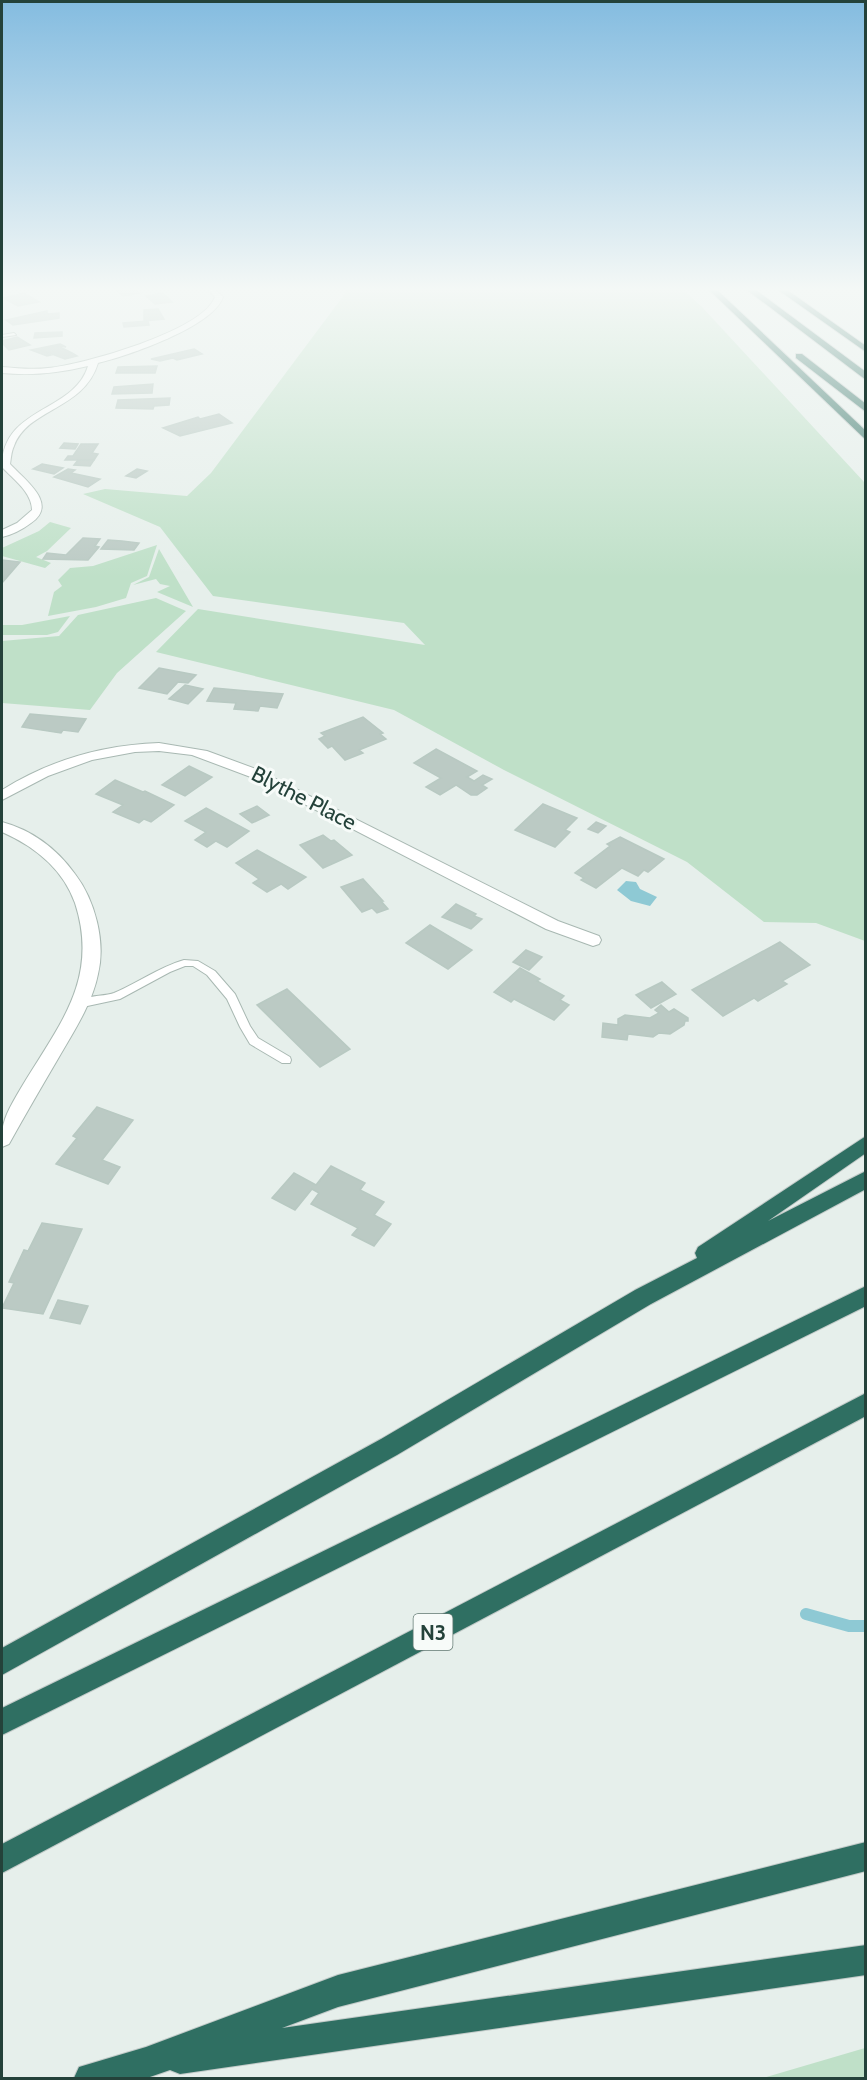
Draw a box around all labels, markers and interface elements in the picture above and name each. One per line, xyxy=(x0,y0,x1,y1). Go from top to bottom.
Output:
street label: Blythe Place xyxy=(247,760,361,836)
road number: N3 xyxy=(414,1614,452,1650)

